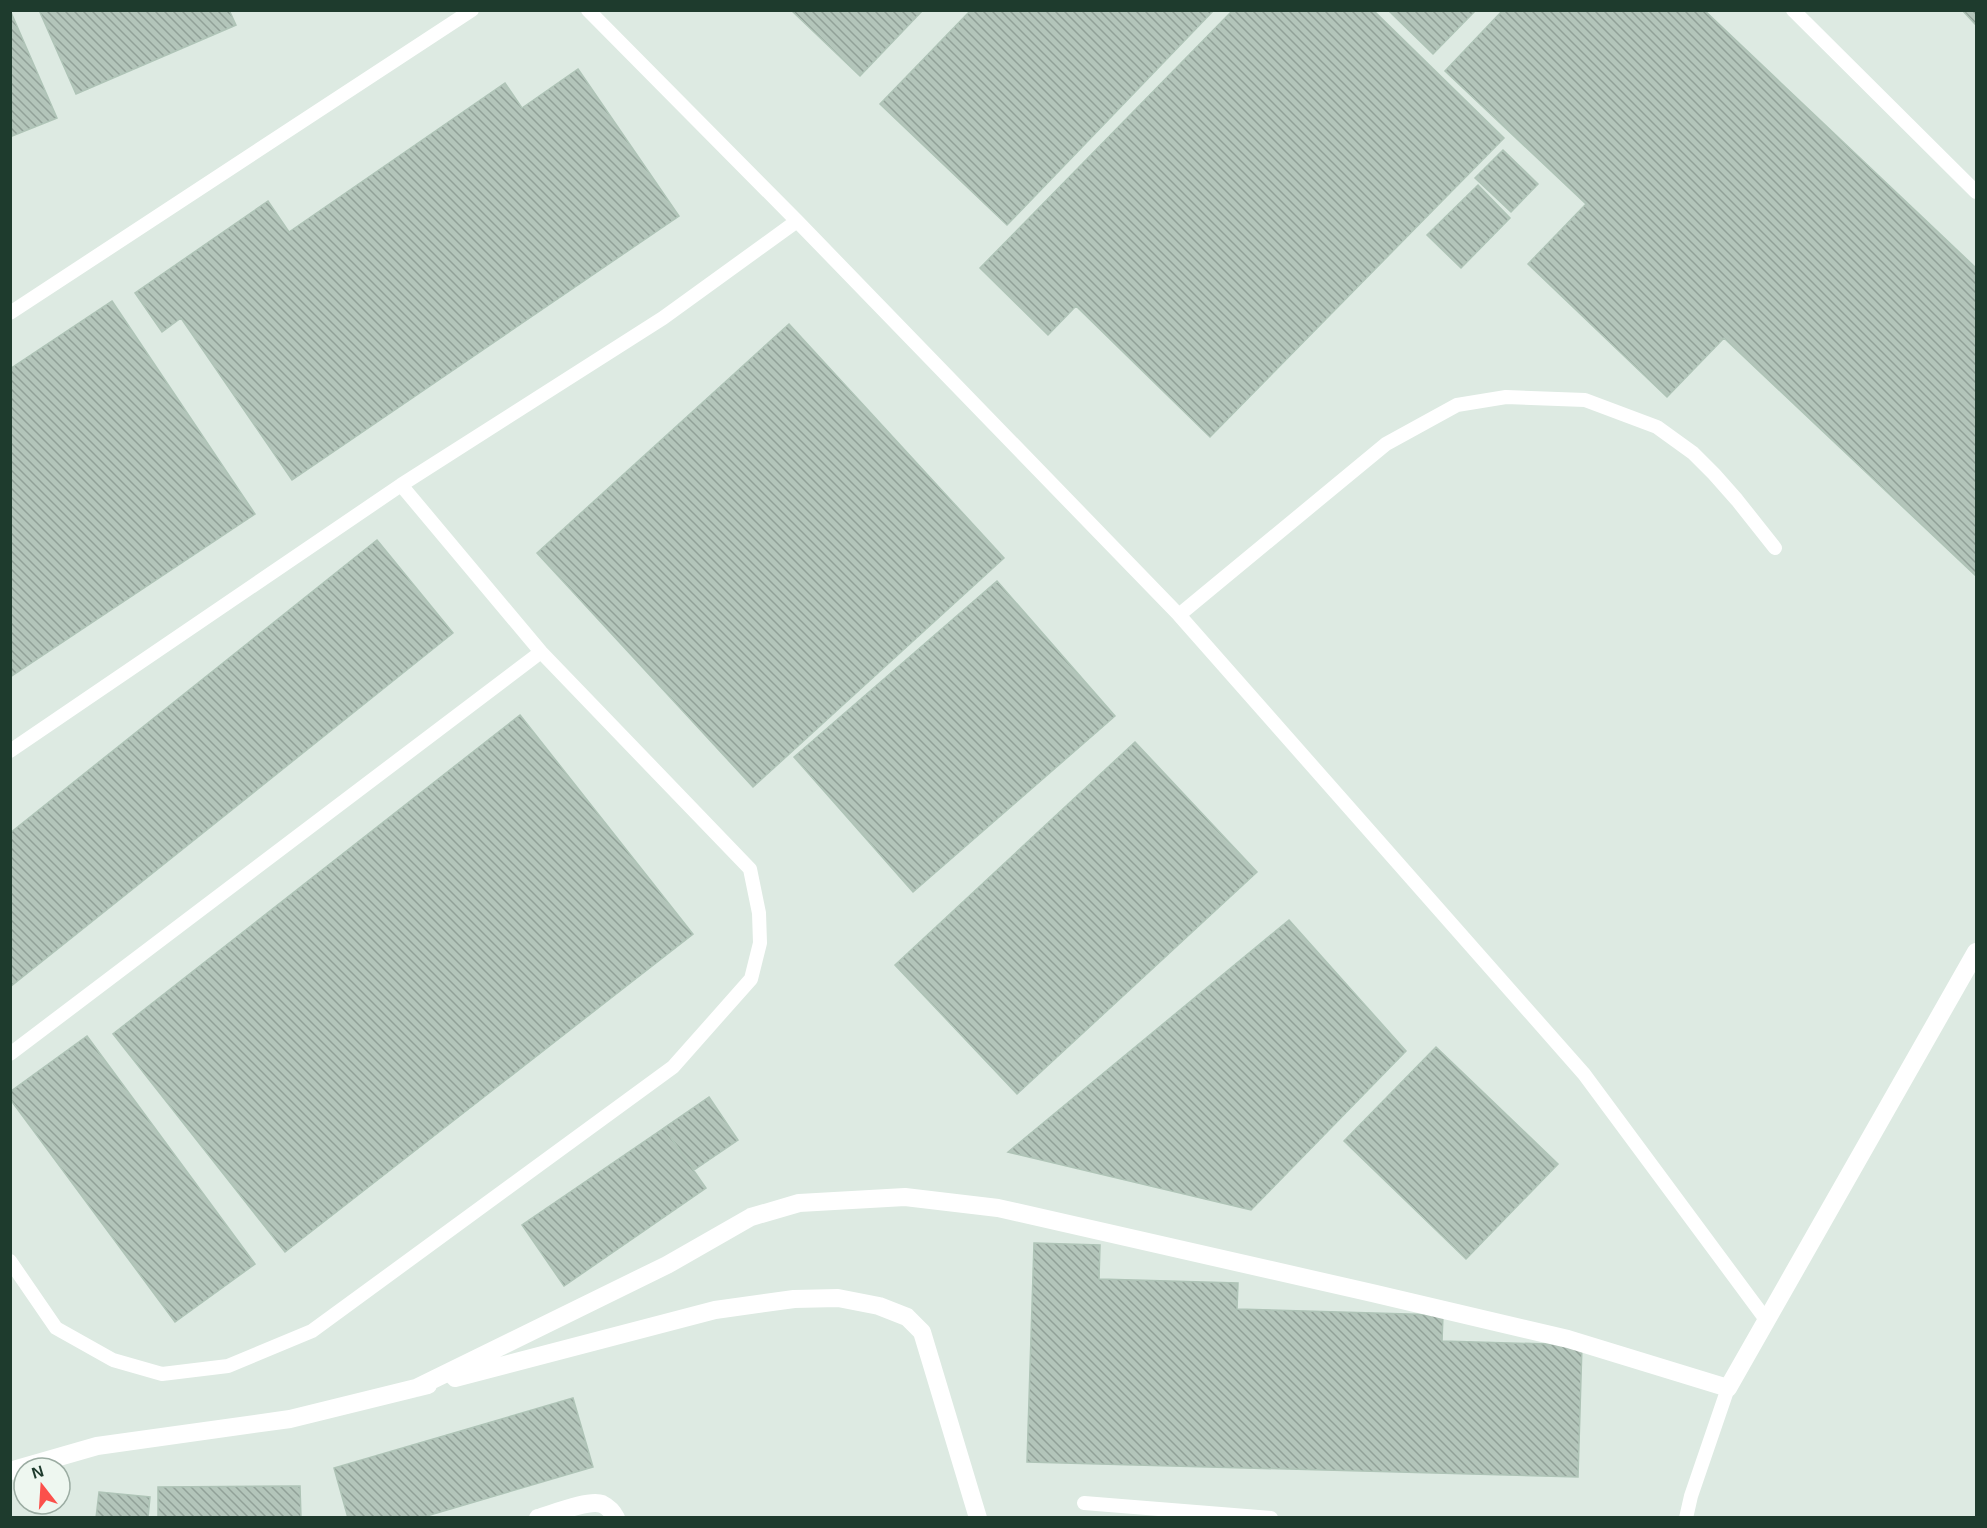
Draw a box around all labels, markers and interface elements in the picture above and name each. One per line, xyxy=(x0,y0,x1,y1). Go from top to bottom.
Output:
north arrow xyxy=(12,1456,72,1516)
text: N xyxy=(30,1462,46,1482)

